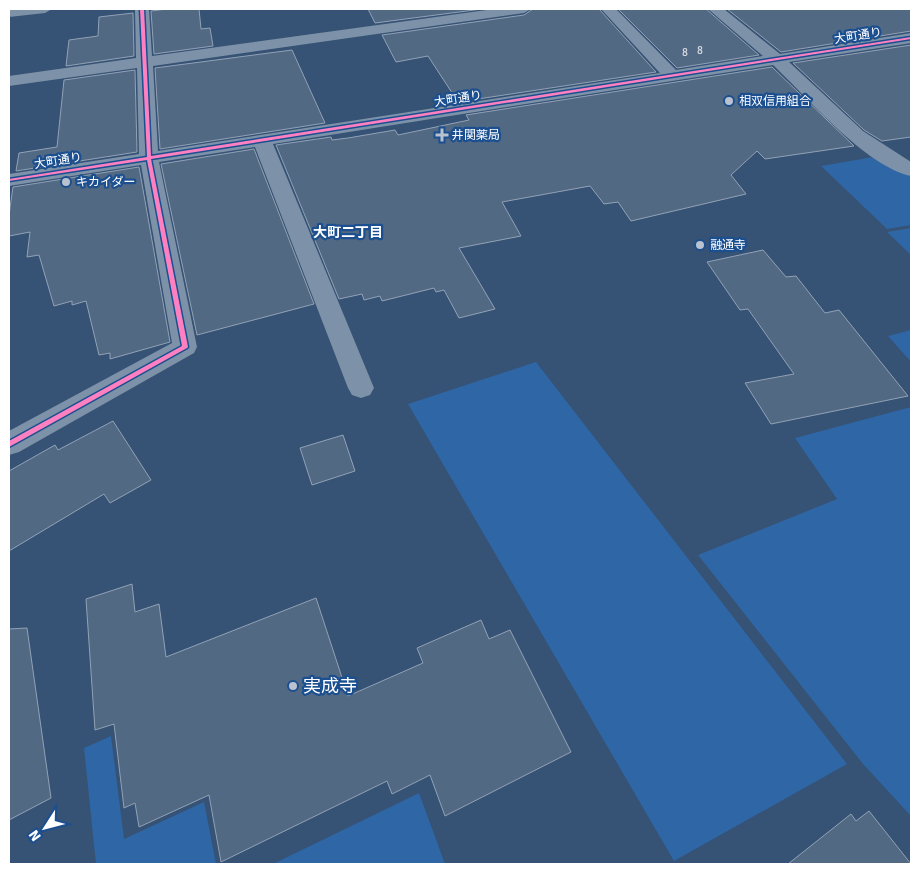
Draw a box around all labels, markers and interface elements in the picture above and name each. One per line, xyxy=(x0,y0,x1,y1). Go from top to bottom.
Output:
street label: 大町通り xyxy=(833,25,883,47)
house number: 8 xyxy=(697,44,703,57)
house number: 8 xyxy=(682,46,688,59)
street label: 大町通り xyxy=(433,88,483,110)
place label: 相双信用組合 xyxy=(739,94,811,109)
marker: 相双信用組合 xyxy=(723,95,735,107)
place label: 井関薬局 xyxy=(452,128,500,143)
marker: 井関薬局 xyxy=(436,129,448,141)
street label: 大町通り xyxy=(33,150,83,172)
place label: キカイダー xyxy=(76,175,136,190)
marker: キカイダー xyxy=(60,176,72,188)
district label: 大町二丁目 xyxy=(313,224,383,241)
place label: 融通寺 xyxy=(710,238,746,253)
marker: 融通寺 xyxy=(694,239,706,251)
place label: 実成寺 xyxy=(303,675,357,697)
marker: 実成寺 xyxy=(287,680,299,692)
north arrow xyxy=(20,803,70,853)
text: N xyxy=(25,826,45,844)

